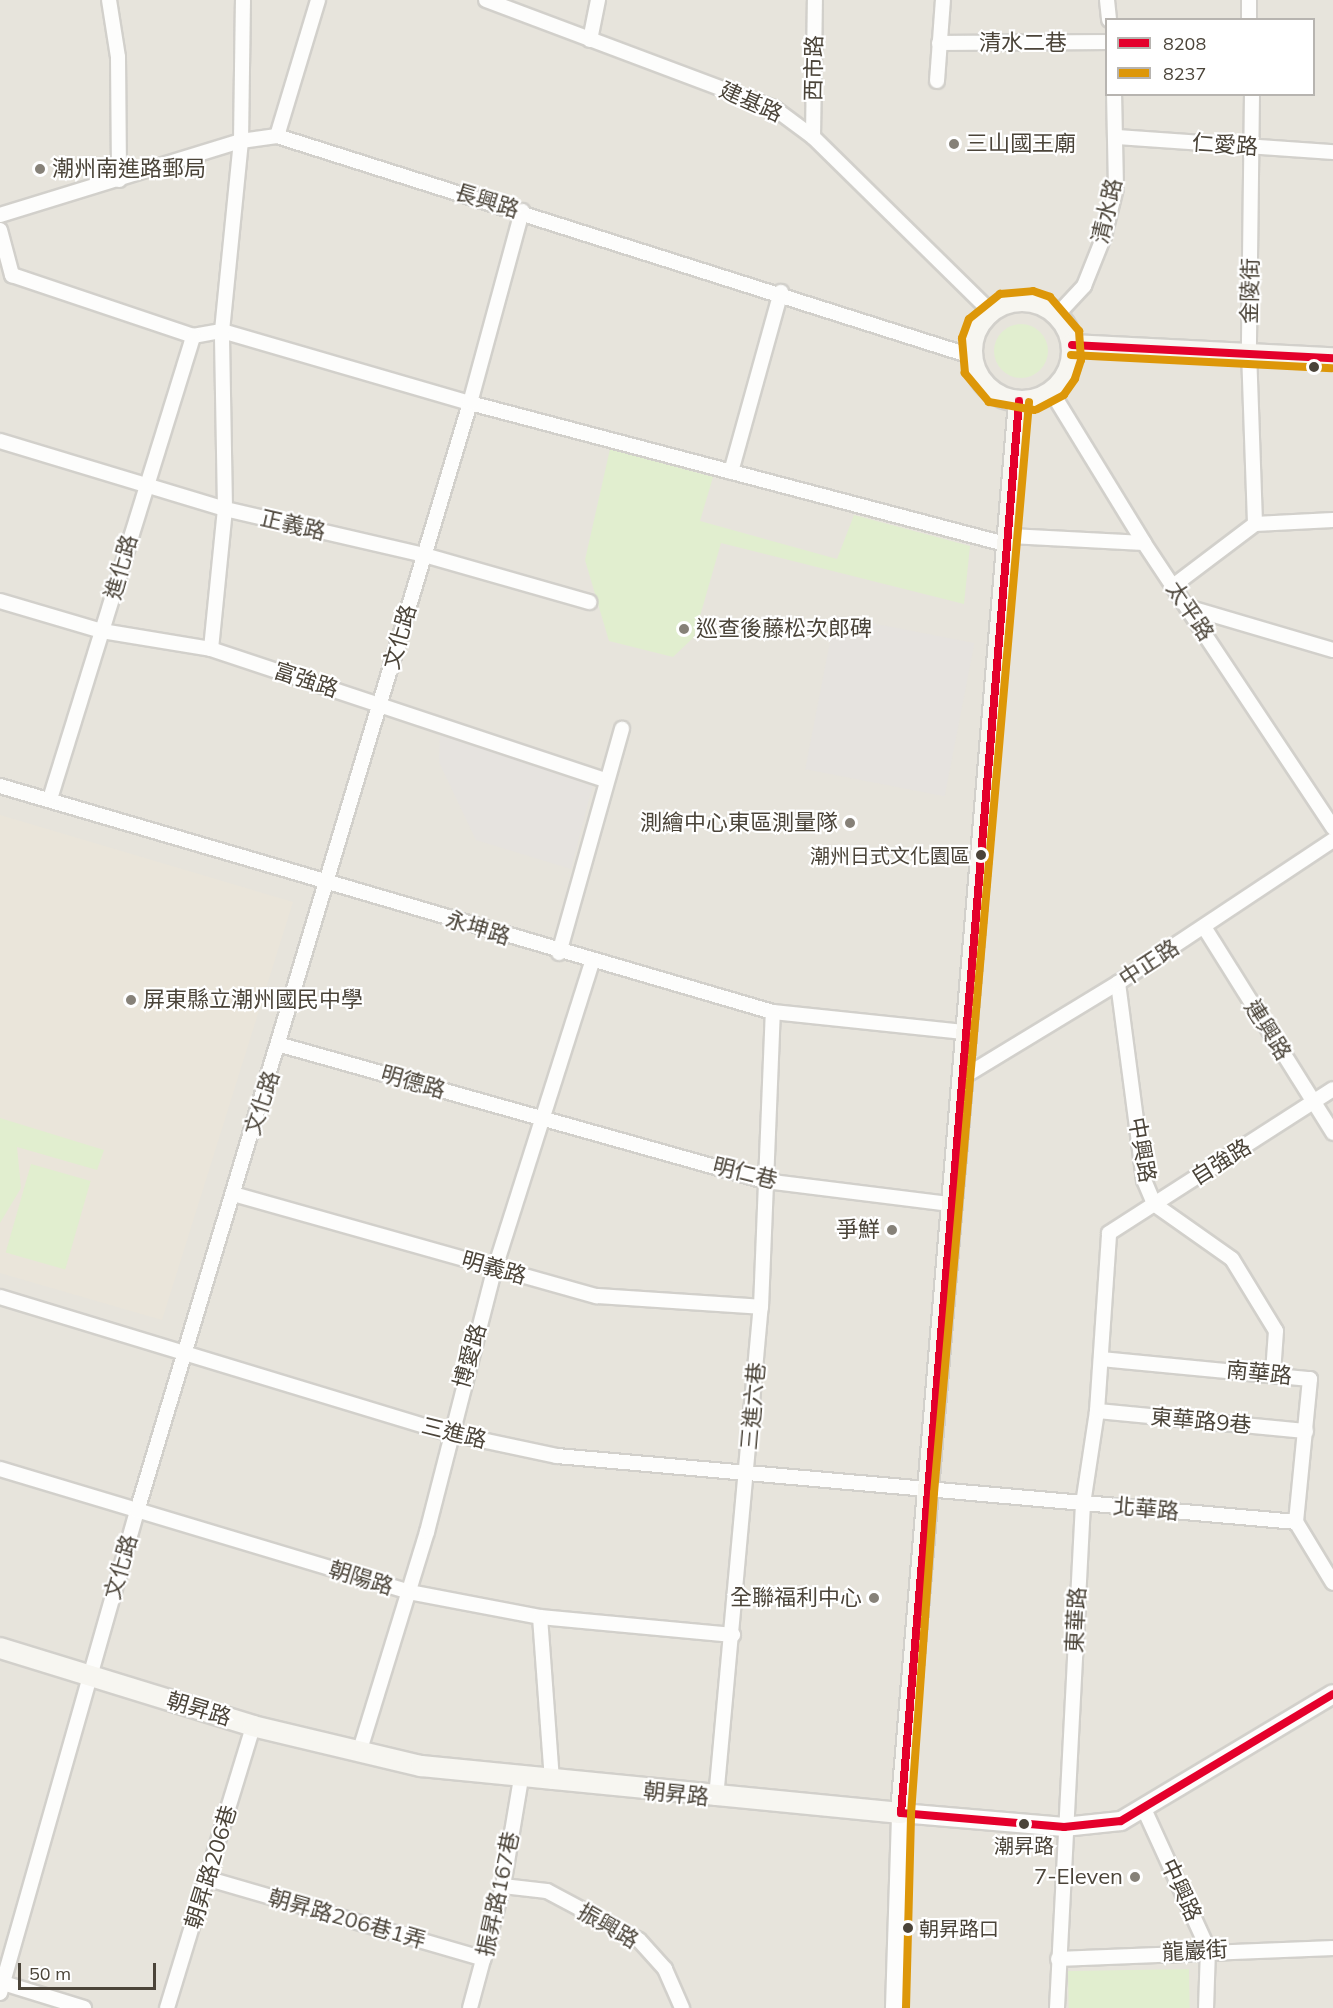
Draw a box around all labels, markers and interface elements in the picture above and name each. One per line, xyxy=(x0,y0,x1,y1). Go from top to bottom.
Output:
legend xyxy=(1105,18,1315,96)
street label: 清水二巷 xyxy=(979,30,1067,56)
text: 8208 xyxy=(1163,32,1206,55)
street label: 西市路 xyxy=(800,35,828,101)
text: 8237 xyxy=(1163,62,1206,85)
street label: 建基路 xyxy=(715,77,787,127)
street label: 仁愛路 xyxy=(1191,130,1259,160)
place label: 三山國王廟 xyxy=(966,131,1076,157)
marker: 三山國王廟 xyxy=(947,137,961,151)
place label: 潮州南進路郵局 xyxy=(52,156,206,182)
marker: 潮州南進路郵局 xyxy=(33,162,47,176)
street label: 清水路 xyxy=(1087,176,1127,246)
street label: 長興路 xyxy=(452,179,522,223)
street label: 金陵街 xyxy=(1236,258,1264,324)
unlabelled marker xyxy=(1308,361,1320,373)
street label: 正義路 xyxy=(258,505,328,545)
street label: 進化路 xyxy=(99,532,143,602)
street label: 太平路 xyxy=(1161,576,1219,646)
street label: 文化路 xyxy=(378,602,422,672)
place label: 巡查後藤松次郎碑 xyxy=(696,616,872,642)
marker: 巡查後藤松次郎碑 xyxy=(677,622,691,636)
street label: 富強路 xyxy=(271,657,341,703)
place label: 測繪中心東區測量隊 xyxy=(640,810,838,836)
marker: 測繪中心東區測量隊 xyxy=(843,816,857,830)
place label: 潮州日式文化園區 xyxy=(810,843,970,867)
marker: 潮州日式文化園區 xyxy=(975,849,987,861)
street label: 永坤路 xyxy=(443,906,513,950)
street label: 中正路 xyxy=(1114,934,1184,992)
place label: 屏東縣立潮州國民中學 xyxy=(143,987,363,1013)
marker: 屏東縣立潮州國民中學 xyxy=(124,993,138,1007)
street label: 連興路 xyxy=(1239,995,1297,1065)
street label: 明德路 xyxy=(378,1060,448,1104)
street label: 文化路 xyxy=(239,1068,285,1138)
street label: 中興路 xyxy=(1123,1115,1161,1185)
street label: 自強路 xyxy=(1186,1133,1256,1191)
street label: 明仁巷 xyxy=(710,1152,780,1194)
place label: 爭鮮 xyxy=(836,1217,880,1243)
marker: 爭鮮 xyxy=(885,1223,899,1237)
street label: 明義路 xyxy=(459,1246,529,1290)
street label: 博愛路 xyxy=(448,1321,492,1391)
street label: 南華路 xyxy=(1225,1356,1293,1390)
street label: 三進六巷 xyxy=(736,1361,770,1451)
street label: 東華路9巷 xyxy=(1149,1403,1253,1439)
street label: 三進路 xyxy=(419,1412,489,1454)
street label: 北華路 xyxy=(1112,1493,1180,1525)
street label: 文化路 xyxy=(99,1532,143,1602)
street label: 朝陽路 xyxy=(326,1556,396,1600)
place label: 全聯福利中心 xyxy=(730,1585,862,1611)
street label: 東華路 xyxy=(1061,1586,1091,1654)
marker: 全聯福利中心 xyxy=(867,1591,881,1605)
street label: 朝昇路 xyxy=(164,1687,234,1731)
street label: 朝昇路 xyxy=(642,1777,710,1811)
street label: 朝昇路206巷 xyxy=(180,1802,242,1932)
marker: 潮昇路 xyxy=(1018,1818,1030,1830)
street label: 振昇路167巷 xyxy=(472,1829,524,1959)
place label: 潮昇路 xyxy=(994,1833,1054,1857)
street label: 中興路 xyxy=(1155,1855,1207,1925)
place label: 7-Eleven xyxy=(1034,1864,1123,1890)
marker: 7-Eleven xyxy=(1128,1870,1142,1884)
street label: 朝昇路206巷1弄 xyxy=(265,1884,429,1954)
street label: 振興路 xyxy=(573,1898,643,1954)
place label: 朝昇路口 xyxy=(919,1916,999,1940)
marker: 朝昇路口 xyxy=(902,1922,914,1934)
street label: 龍巖街 xyxy=(1161,1936,1229,1966)
scale bar xyxy=(21,1951,159,1989)
text: 50 m xyxy=(29,1962,71,1985)

